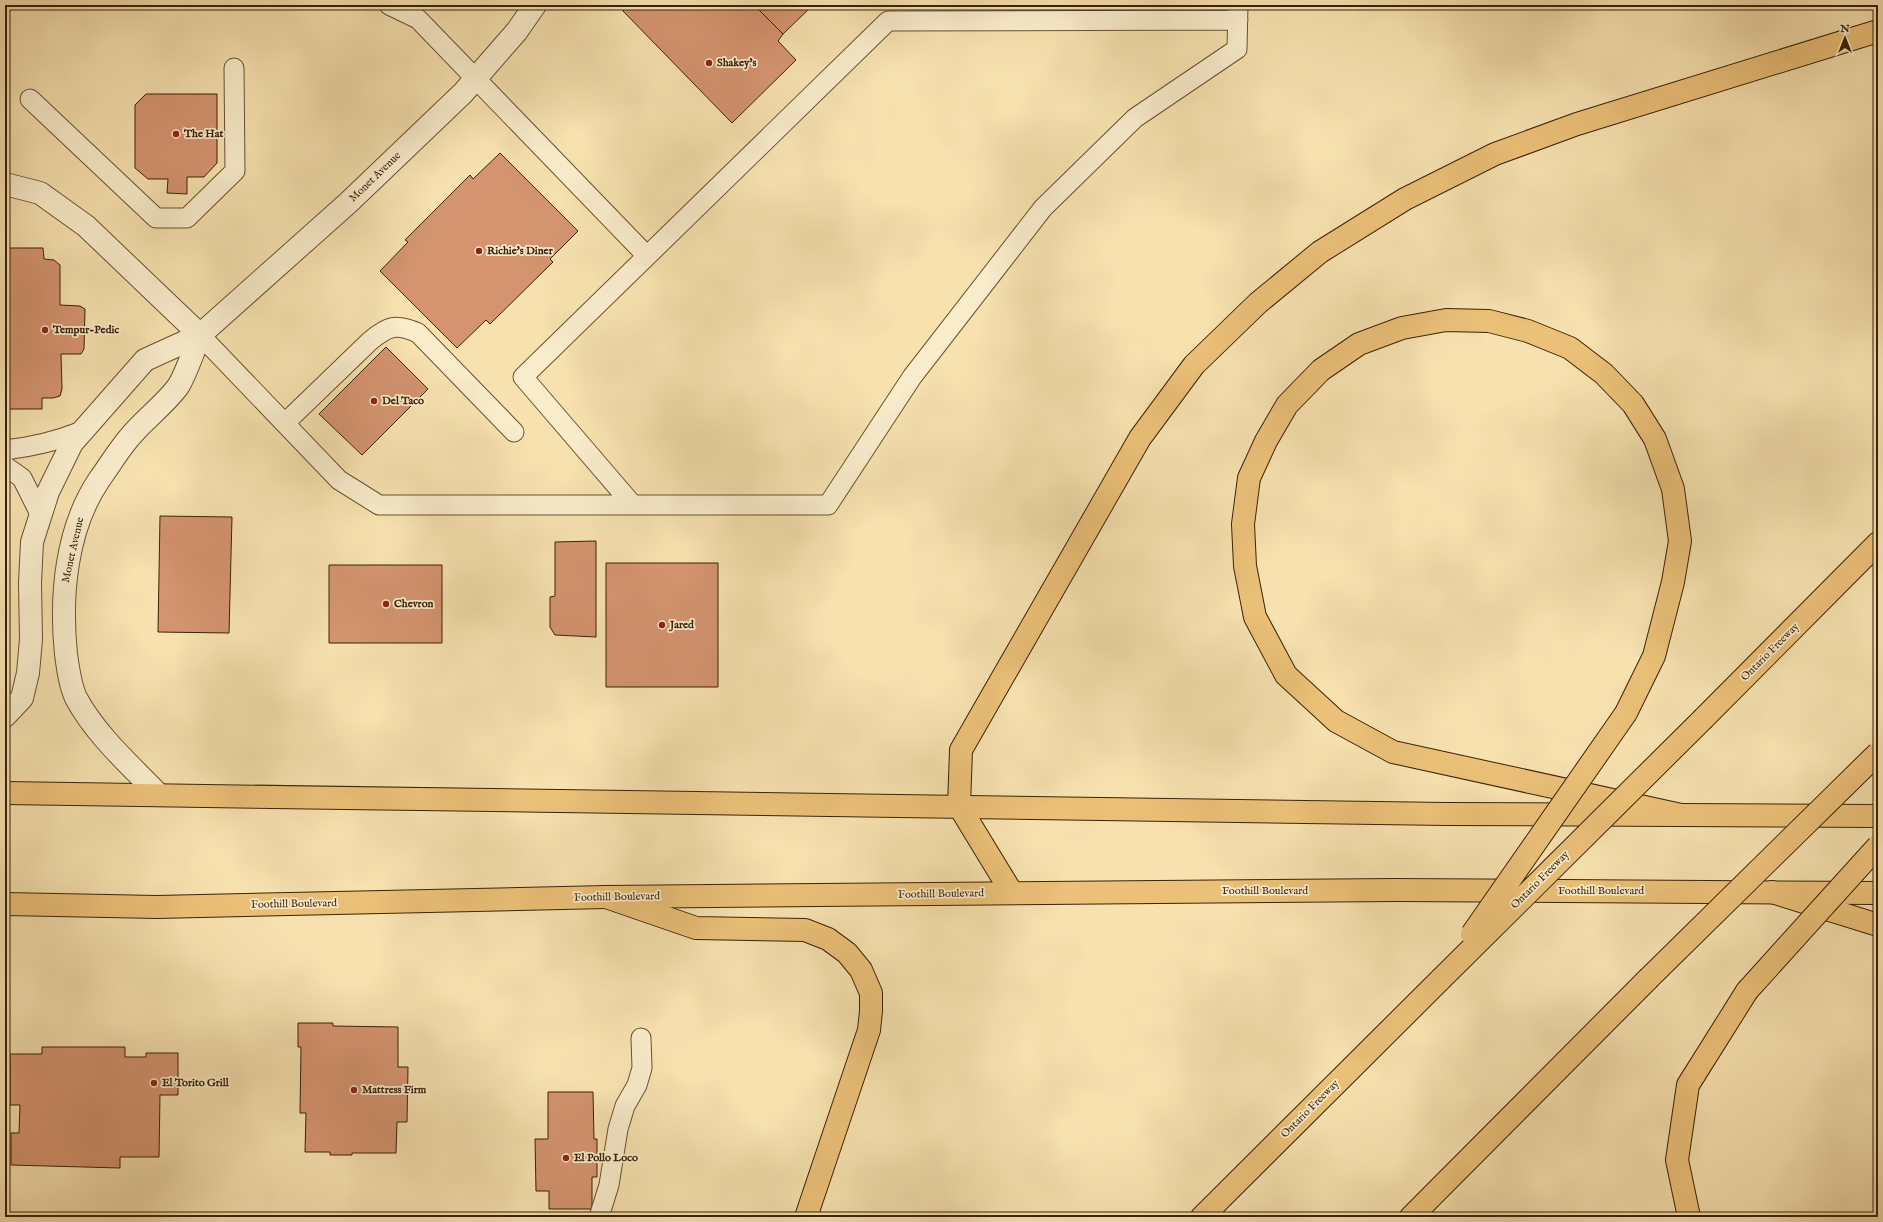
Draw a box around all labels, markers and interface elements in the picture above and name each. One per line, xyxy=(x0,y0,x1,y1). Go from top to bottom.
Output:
north arrow xyxy=(1825,18,1865,58)
text: N xyxy=(1839,22,1850,36)
place label: Shakey's xyxy=(717,56,756,70)
marker: Shakey's xyxy=(704,58,714,68)
place label: The Hat xyxy=(183,127,224,141)
marker: The Hat xyxy=(171,129,181,139)
street label: Monet Avenue xyxy=(346,149,404,205)
place label: Richie's Diner xyxy=(487,244,554,258)
marker: Richie's Diner xyxy=(474,246,484,256)
place label: Tempur-Pedic xyxy=(52,323,119,337)
marker: Tempur-Pedic xyxy=(40,325,50,335)
place label: Del Taco xyxy=(382,394,424,408)
marker: Del Taco xyxy=(369,396,379,406)
street label: Monet Avenue xyxy=(59,516,87,584)
place label: Chevron xyxy=(394,597,434,611)
marker: Chevron xyxy=(381,599,391,609)
place label: Jared xyxy=(668,618,695,632)
street label: Ontario Freeway xyxy=(1738,619,1803,684)
marker: Jared xyxy=(657,620,667,630)
street label: Ontario Freeway xyxy=(1508,847,1573,912)
street label: Foothill Boulevard xyxy=(1222,884,1308,898)
street label: Foothill Boulevard xyxy=(1558,884,1644,898)
street label: Foothill Boulevard xyxy=(898,886,984,902)
street label: Foothill Boulevard xyxy=(574,889,660,905)
street label: Foothill Boulevard xyxy=(251,896,337,912)
place label: El Torito Grill xyxy=(162,1076,230,1090)
street label: Ontario Freeway xyxy=(1278,1076,1343,1141)
marker: El Torito Grill xyxy=(149,1078,159,1088)
place label: Mattress Firm xyxy=(362,1083,427,1097)
marker: Mattress Firm xyxy=(349,1085,359,1095)
place label: El Pollo Loco xyxy=(574,1151,638,1165)
marker: El Pollo Loco xyxy=(561,1153,571,1163)

